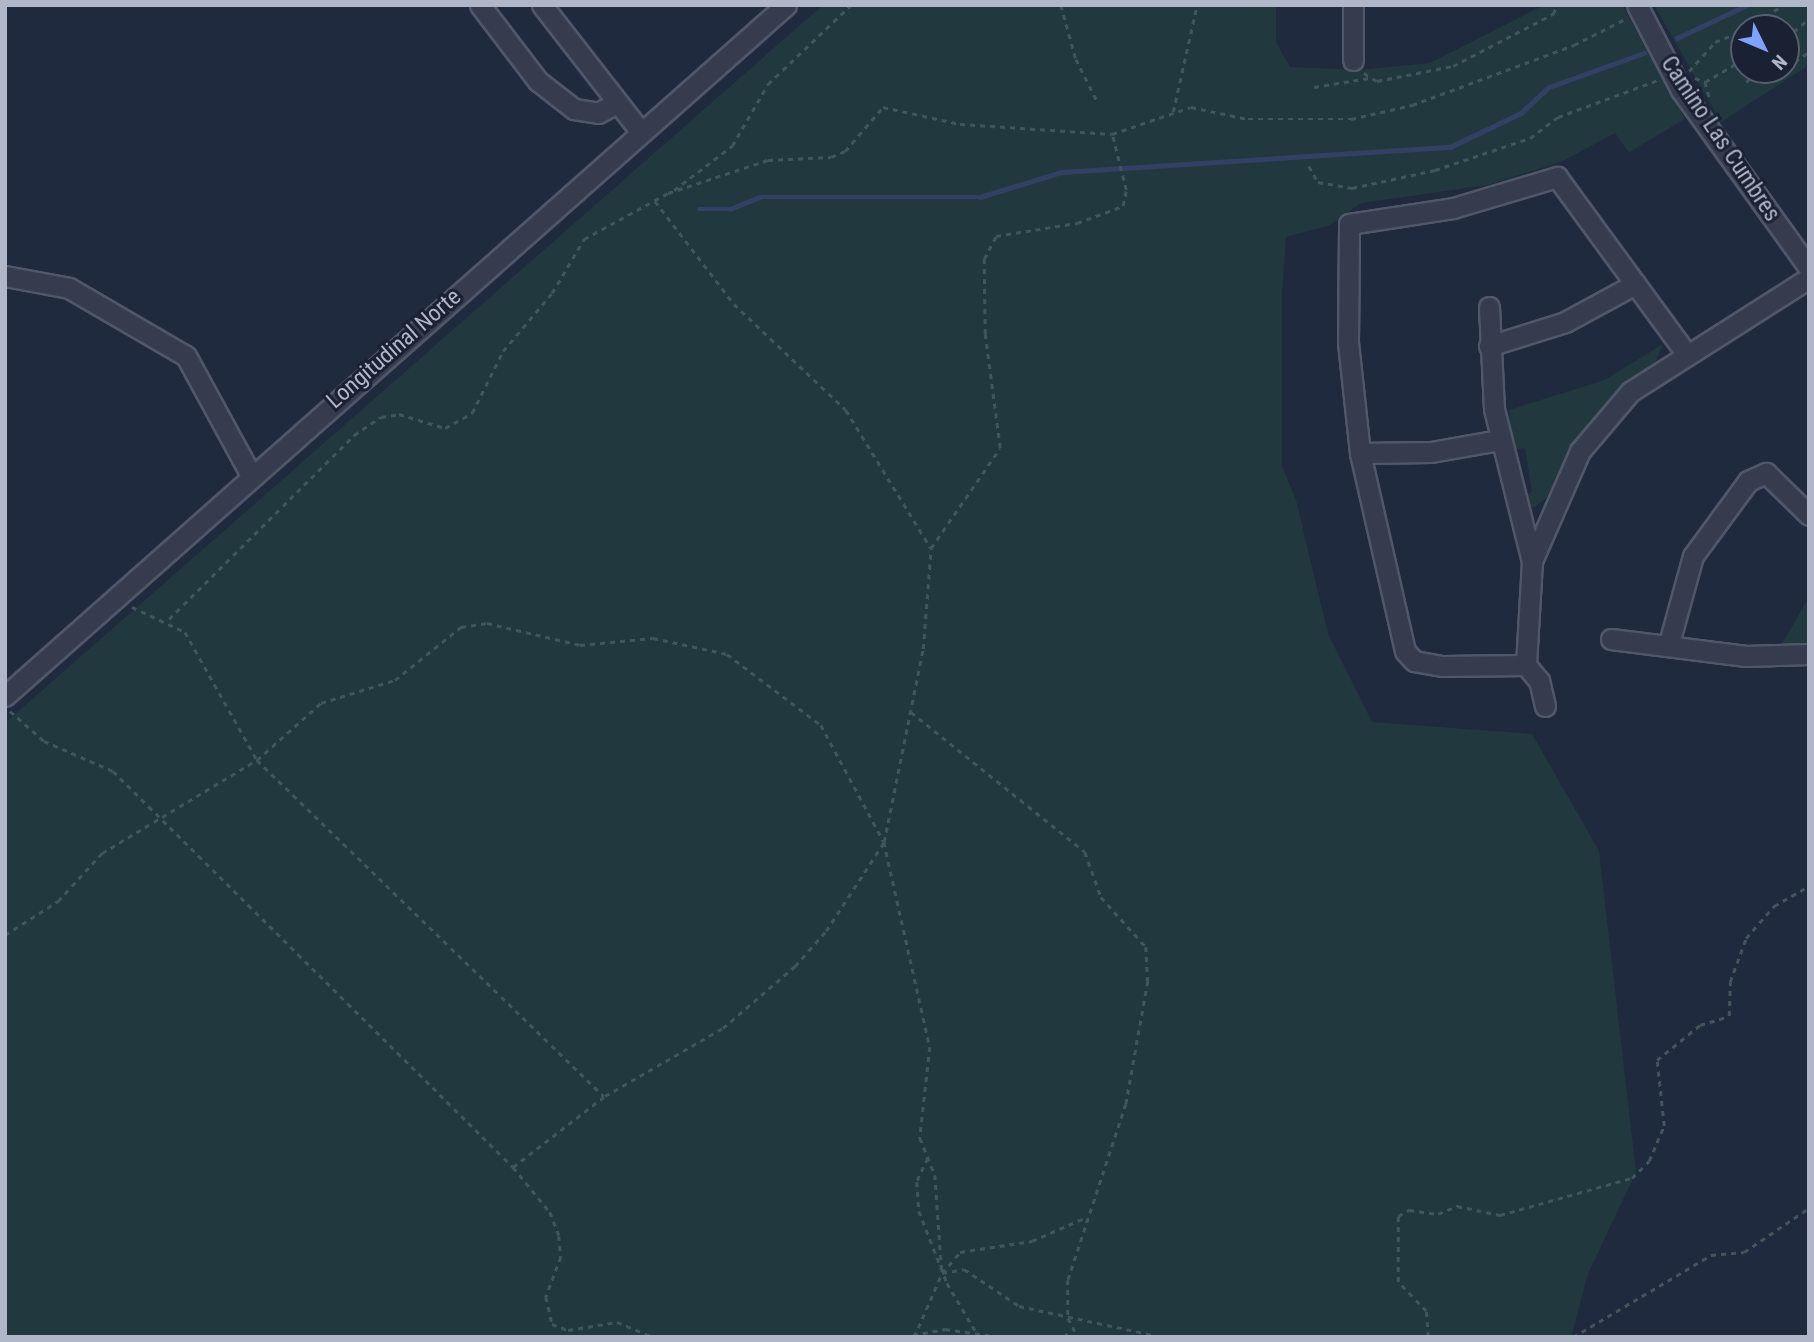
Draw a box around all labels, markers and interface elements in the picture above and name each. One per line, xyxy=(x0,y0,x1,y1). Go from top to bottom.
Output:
north arrow xyxy=(1730,14,1800,84)
text: N xyxy=(1767,50,1792,74)
street label: Camino Las Cumbres xyxy=(1655,51,1785,227)
street label: Longitudinal Norte xyxy=(321,283,467,415)

